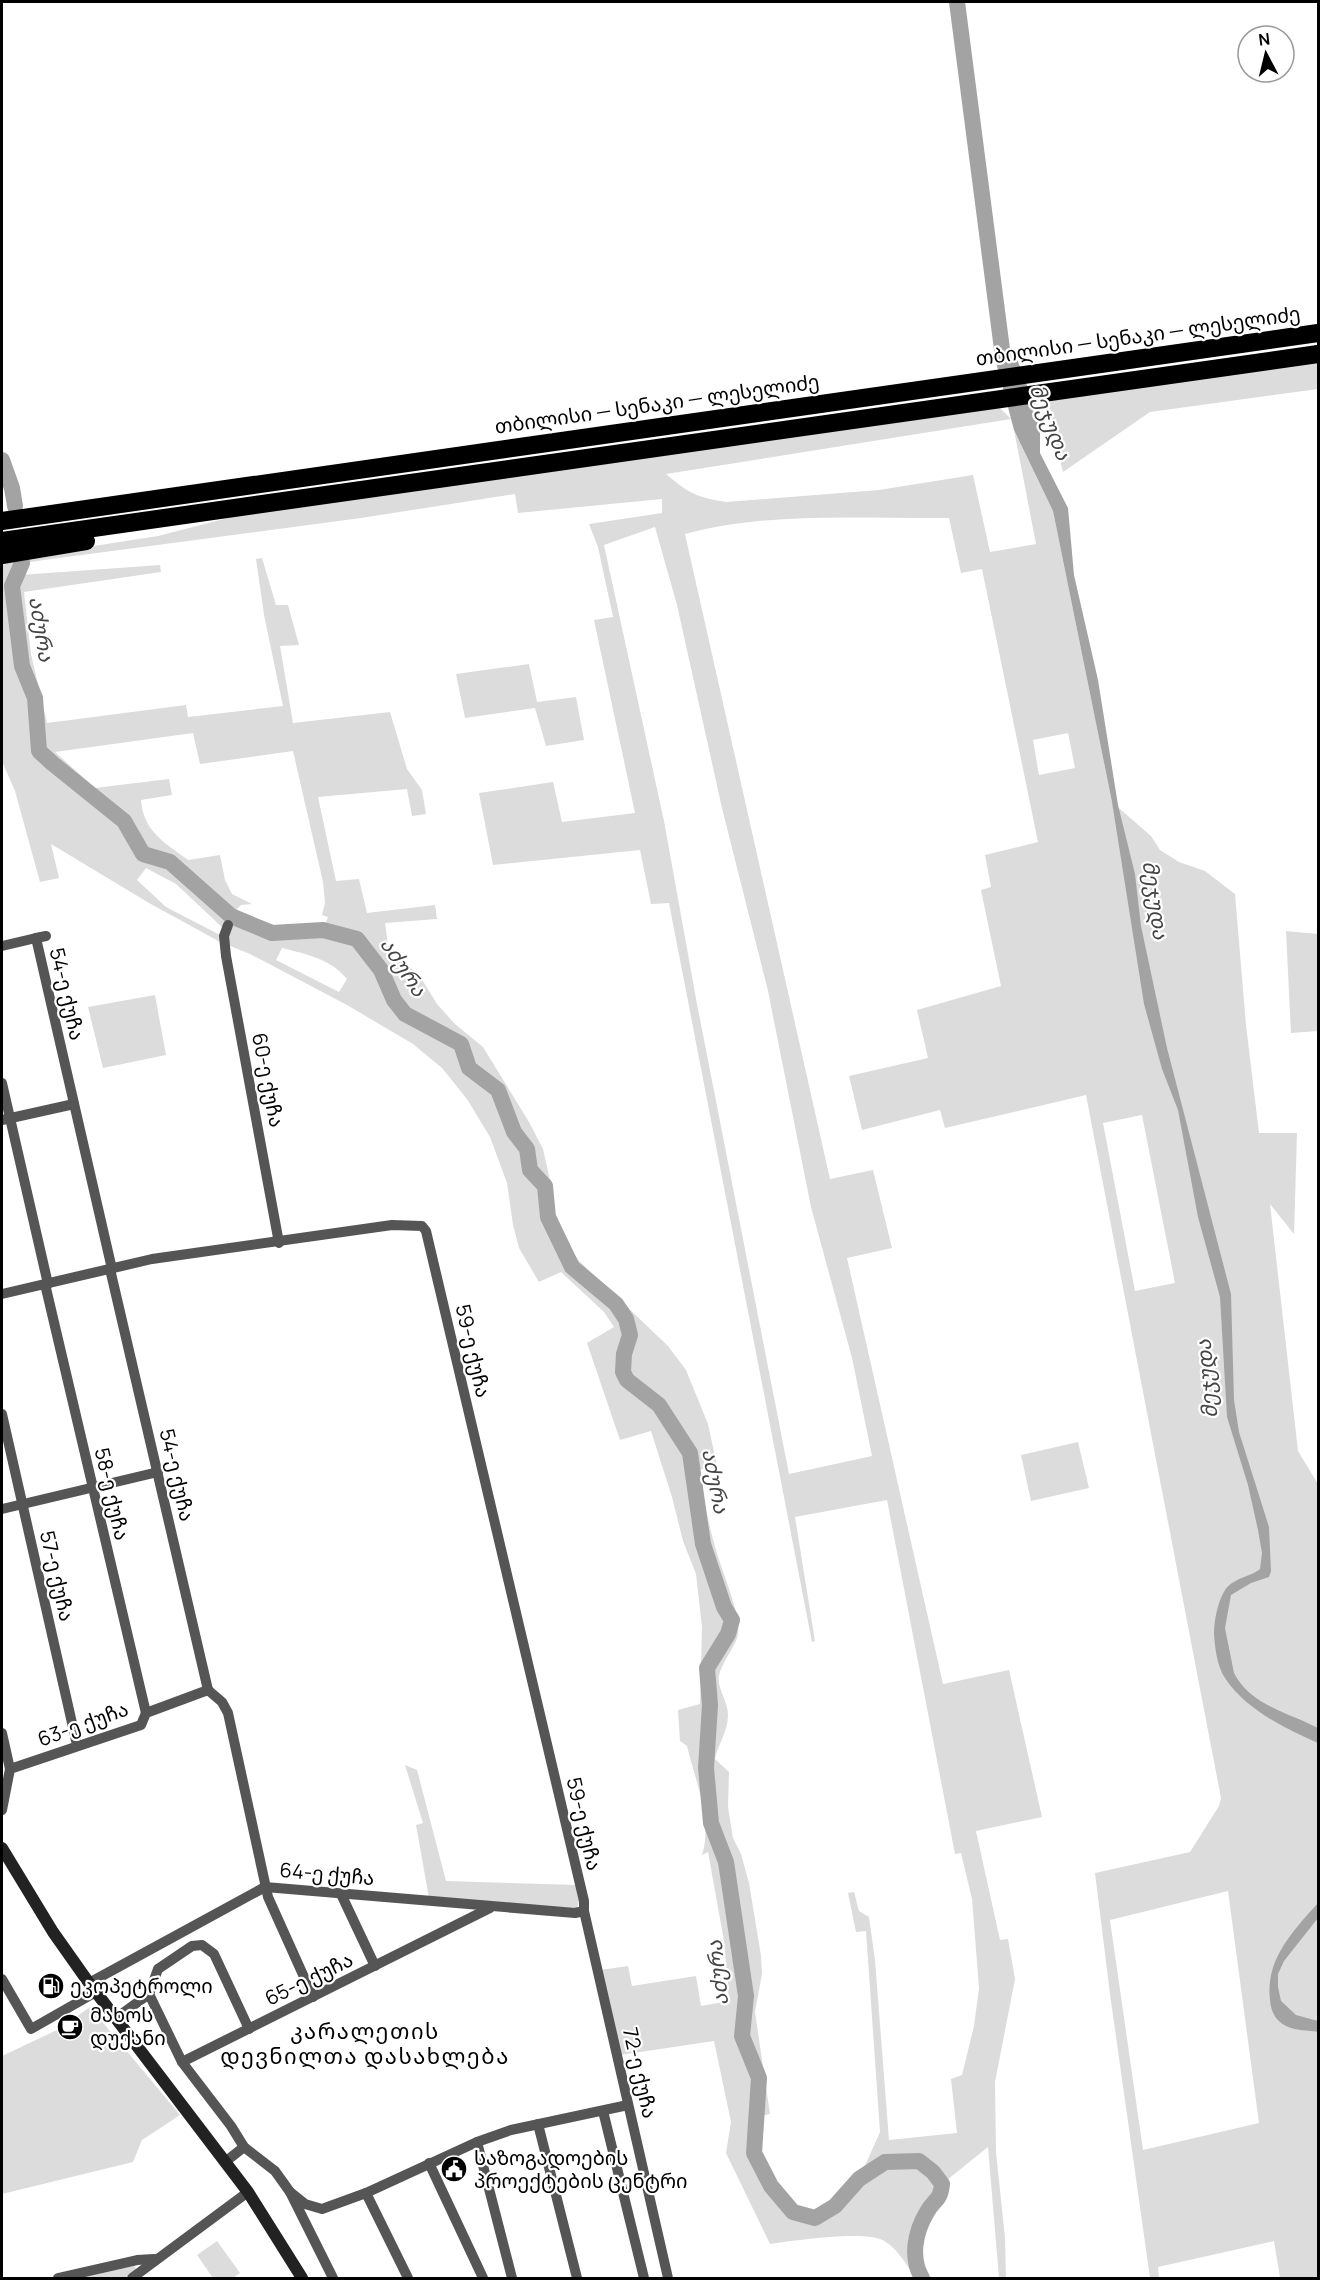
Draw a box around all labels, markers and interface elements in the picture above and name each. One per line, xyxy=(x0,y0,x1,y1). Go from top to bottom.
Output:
north arrow xyxy=(1236,24,1296,84)
text: N xyxy=(1257,27,1271,51)
street label: თბილისი — სენაკი — ლესელიძე xyxy=(974,299,1302,372)
street label: თბილისი — სენაკი — ლესელიძე xyxy=(493,367,821,440)
water label: მეჯუდა xyxy=(1024,380,1078,464)
water label: აძურა xyxy=(23,594,61,664)
water label: მეჯუდა xyxy=(1137,859,1175,942)
water label: აძურა xyxy=(374,931,434,1002)
street label: 54-ე ქუჩა xyxy=(44,945,91,1043)
street label: 60-ე ქუჩა xyxy=(246,1030,291,1129)
street label: 59-ე ქუჩა xyxy=(450,1302,497,1400)
water label: მეჯუდა xyxy=(1189,1338,1223,1420)
street label: 54-ე ქუჩა xyxy=(154,1426,201,1524)
street label: 58-ე ქუჩა xyxy=(89,1445,136,1543)
water label: აძურა xyxy=(696,1446,736,1516)
street label: 57-ე ქუჩა xyxy=(34,1528,81,1624)
street label: 63-ე ქუჩა xyxy=(34,1695,132,1752)
street label: 59-ე ქუჩა xyxy=(561,1775,608,1873)
street label: 64-ე ქუჩა xyxy=(279,1856,376,1891)
water label: აძურა xyxy=(700,1939,734,2007)
street label: 65-ე ქუჩა xyxy=(260,1946,357,2011)
fuel station icon: ეკოპეტროლი xyxy=(36,1971,66,2001)
place label: ეკოპეტროლი xyxy=(70,1972,213,1999)
place label: მახოს დუქანი xyxy=(90,2001,166,2051)
cafe icon: მახოს დუქანი xyxy=(55,2012,85,2042)
district label: კარალეთის დევნილთა დასახლება xyxy=(220,2016,510,2071)
street label: 72-ე ქუჩა xyxy=(617,2025,664,2121)
place label: საზოგადოების პროექტების ცენტრი xyxy=(474,2144,688,2194)
public building icon: საზოგადოების პროექტების ცენტრი xyxy=(439,2154,469,2184)

